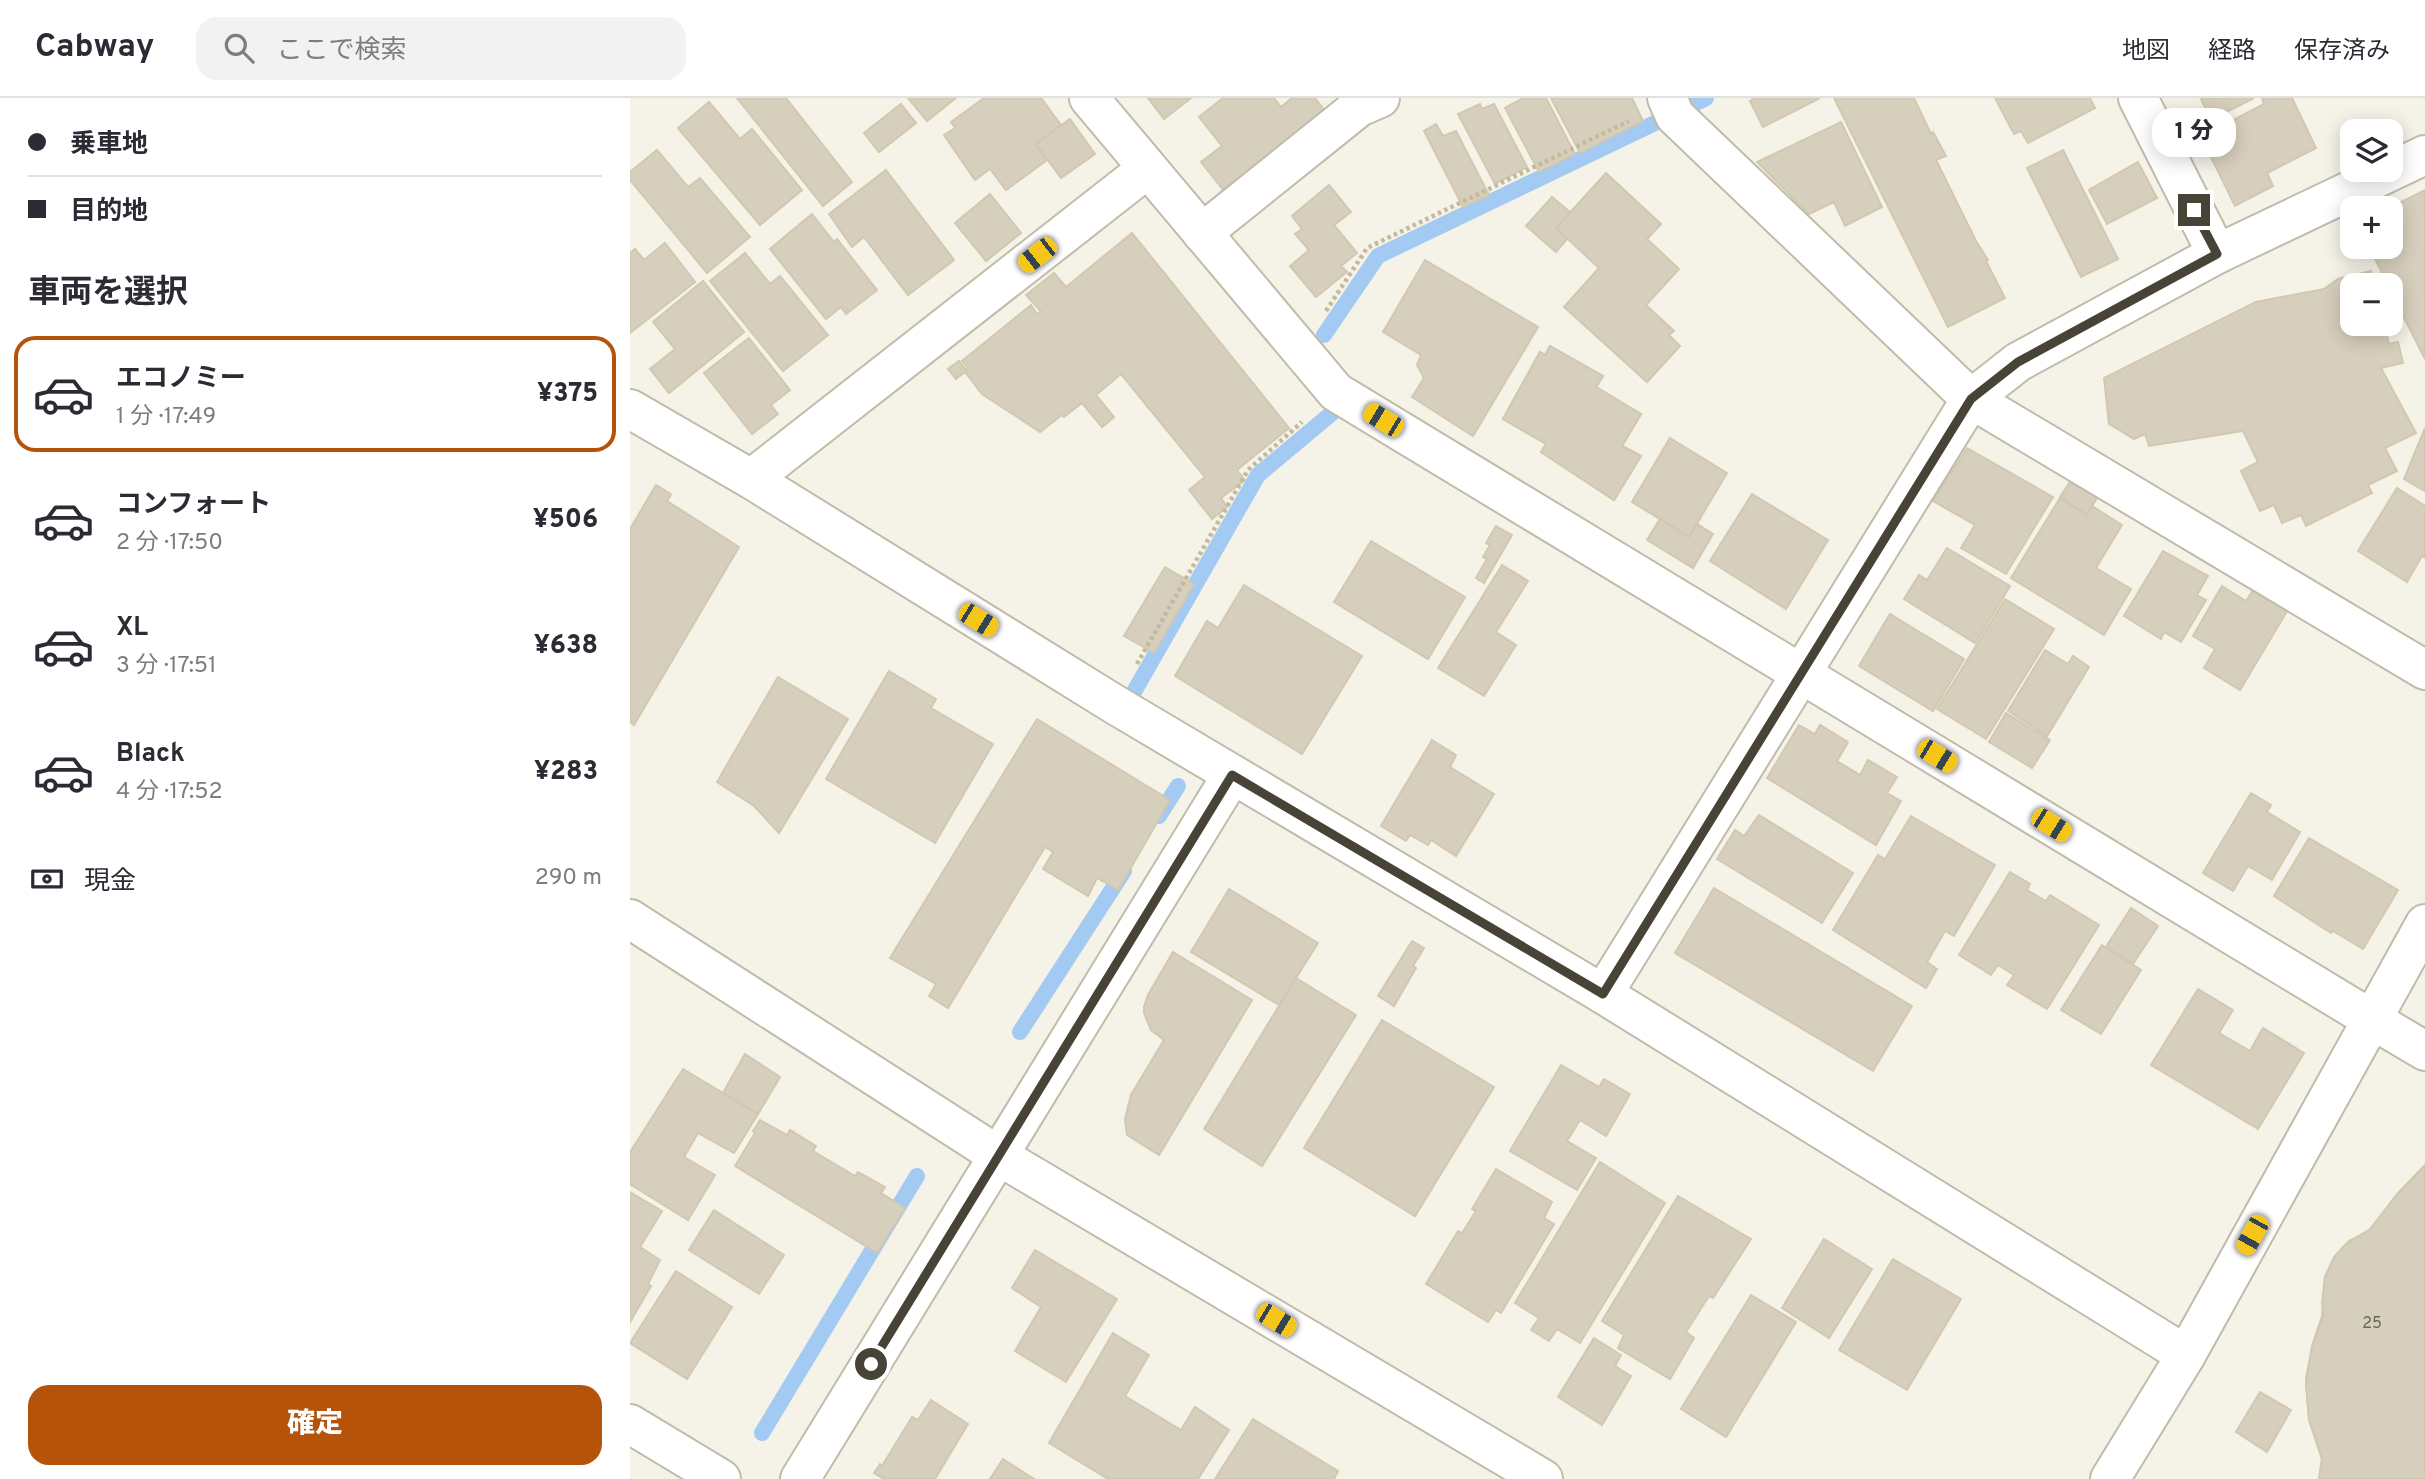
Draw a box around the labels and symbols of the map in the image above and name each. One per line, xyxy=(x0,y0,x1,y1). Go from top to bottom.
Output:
callout: 1 分 xyxy=(2152,108,2236,158)
route end xyxy=(2178,194,2210,226)
car xyxy=(1014,234,1061,276)
car xyxy=(1360,400,1407,440)
car xyxy=(955,600,1002,640)
car xyxy=(1914,736,1961,776)
car xyxy=(2028,805,2075,845)
car xyxy=(2233,1212,2272,1258)
car xyxy=(1253,1300,1300,1340)
house number: 25 xyxy=(2362,1314,2382,1334)
route start xyxy=(855,1348,887,1380)

